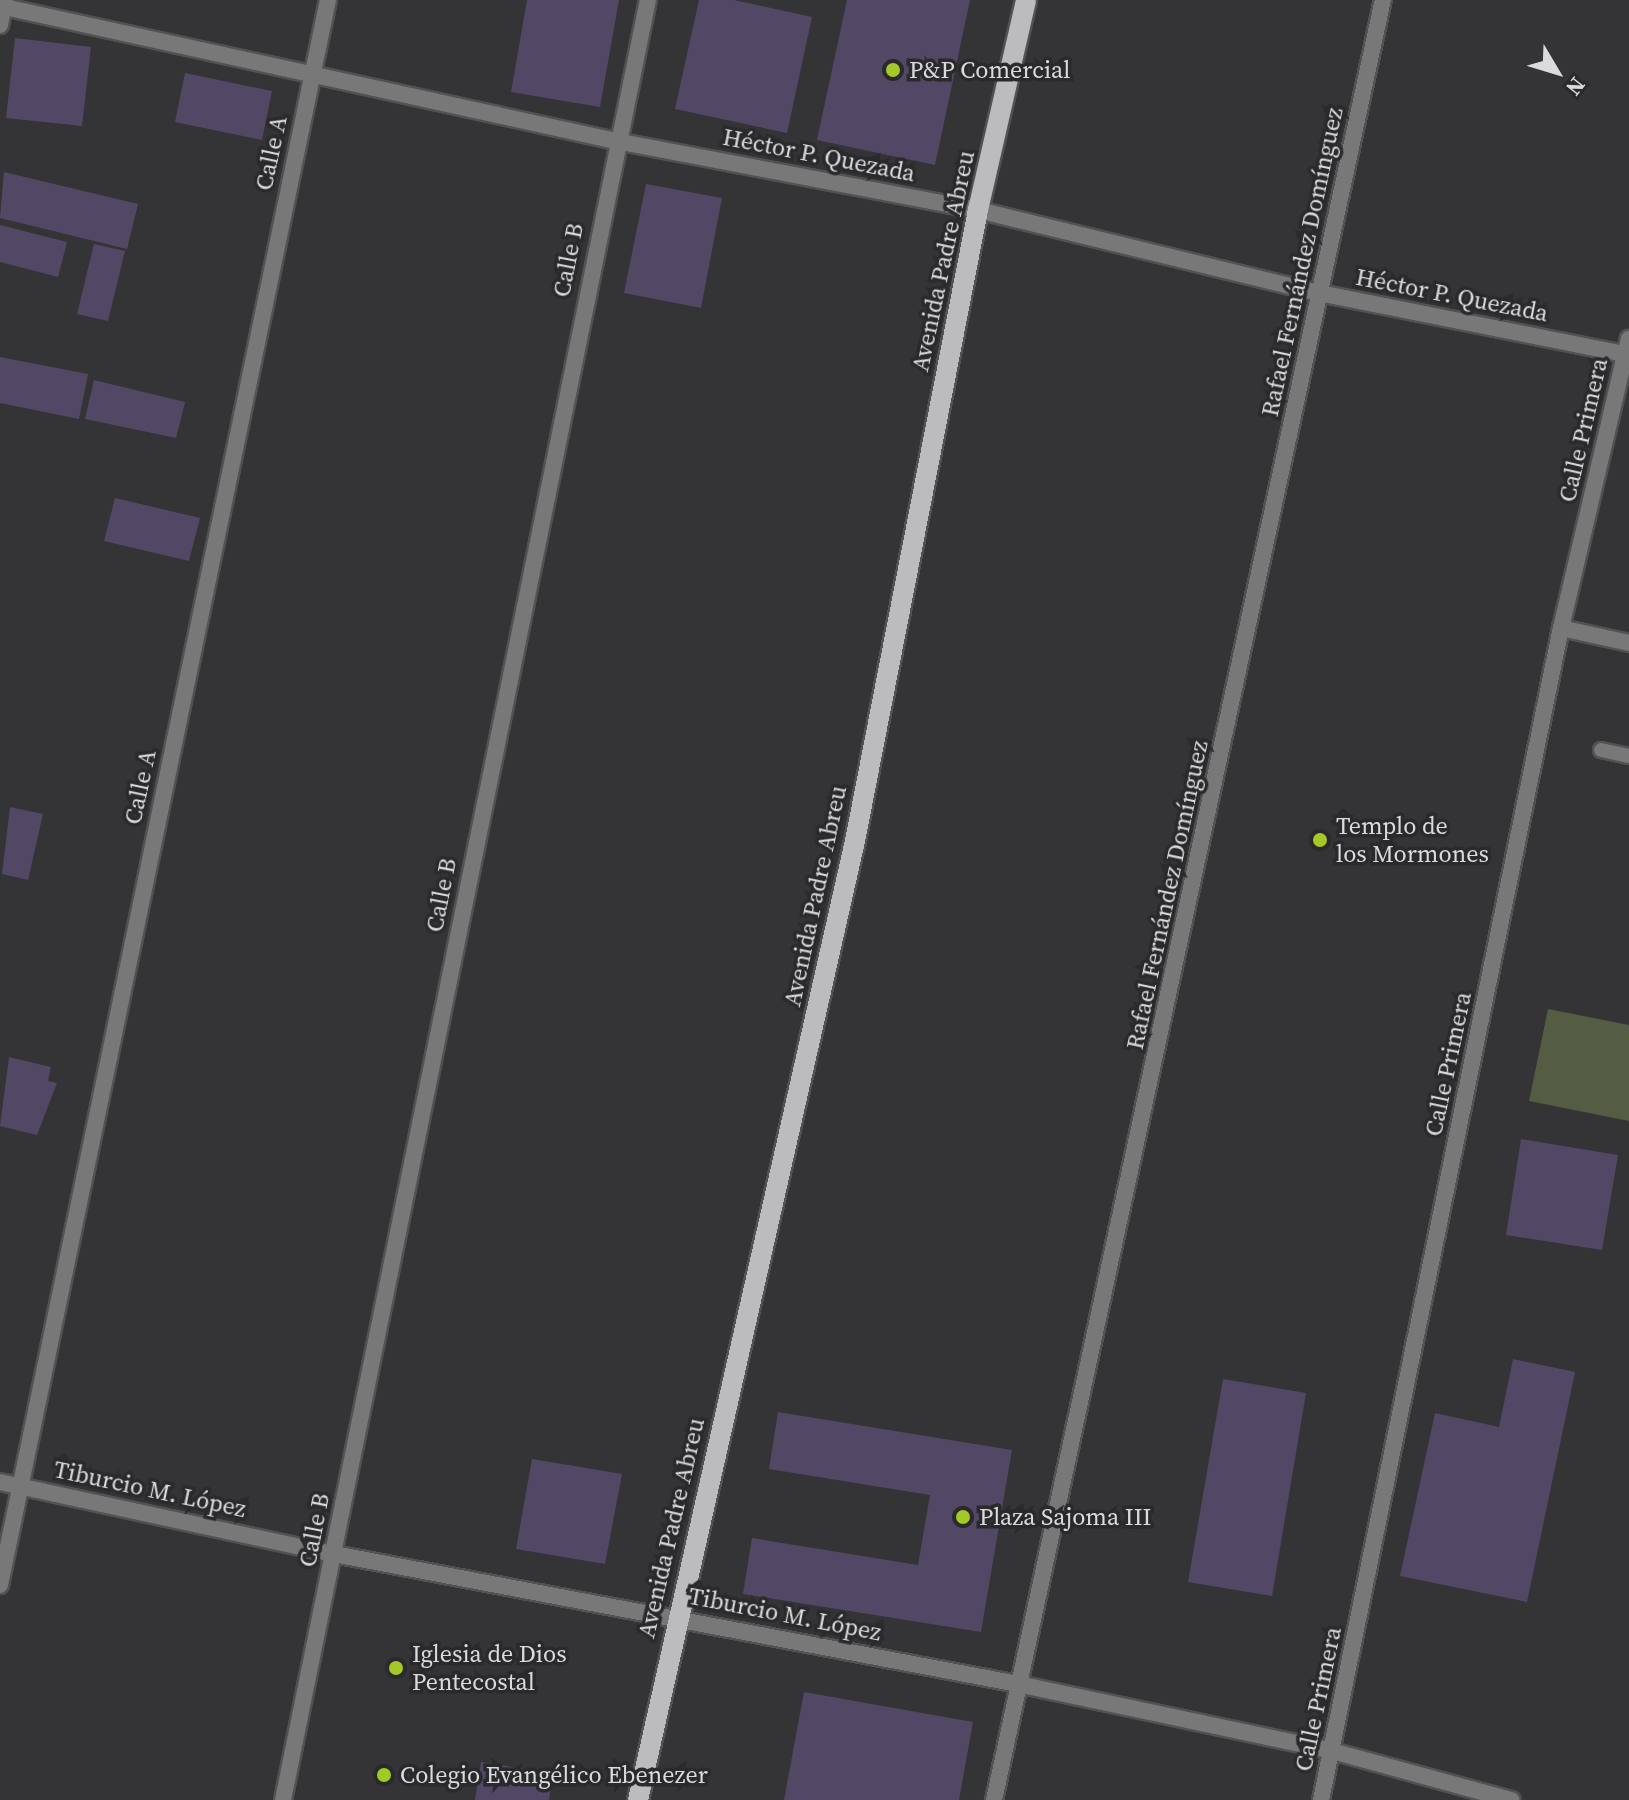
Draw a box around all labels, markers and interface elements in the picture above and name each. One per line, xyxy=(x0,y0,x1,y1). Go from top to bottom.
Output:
north arrow xyxy=(1517,32,1597,112)
place label: P&P Comercial xyxy=(909,56,1070,84)
marker: P&P Comercial xyxy=(884,61,902,79)
text: N xyxy=(1559,71,1593,102)
street label: Rafael Fernández Domínguez xyxy=(1255,105,1349,419)
street label: Calle A xyxy=(249,113,293,193)
street label: Héctor P. Quezada xyxy=(720,122,918,188)
street label: Avenida Padre Abreu xyxy=(906,148,980,374)
street label: Calle B xyxy=(547,221,589,299)
street label: Héctor P. Quezada xyxy=(1353,262,1551,328)
street label: Calle Primera xyxy=(1552,355,1614,505)
street label: Rafael Fernández Domínguez xyxy=(1120,738,1214,1052)
street label: Calle A xyxy=(118,747,162,827)
street label: Avenida Padre Abreu xyxy=(778,783,852,1009)
place label: Templo de los Mormones xyxy=(1336,812,1489,868)
marker: Templo de los Mormones xyxy=(1311,831,1329,849)
street label: Calle B xyxy=(420,856,462,934)
street label: Calle Primera xyxy=(1419,989,1477,1139)
street label: Avenida Padre Abreu xyxy=(632,1415,710,1641)
street label: Tiburcio M. López xyxy=(51,1455,249,1523)
street label: Calle B xyxy=(293,1491,335,1569)
place label: Plaza Sajoma III xyxy=(979,1503,1151,1531)
marker: Plaza Sajoma III xyxy=(954,1508,972,1526)
street label: Tiburcio M. López xyxy=(686,1581,884,1647)
street label: Calle Primera xyxy=(1289,1624,1347,1774)
place label: Iglesia de Dios Pentecostal xyxy=(412,1640,567,1696)
marker: Iglesia de Dios Pentecostal xyxy=(387,1659,405,1677)
place label: Colegio Evangélico Ebenezer xyxy=(400,1761,708,1789)
marker: Colegio Evangélico Ebenezer xyxy=(375,1766,393,1784)

